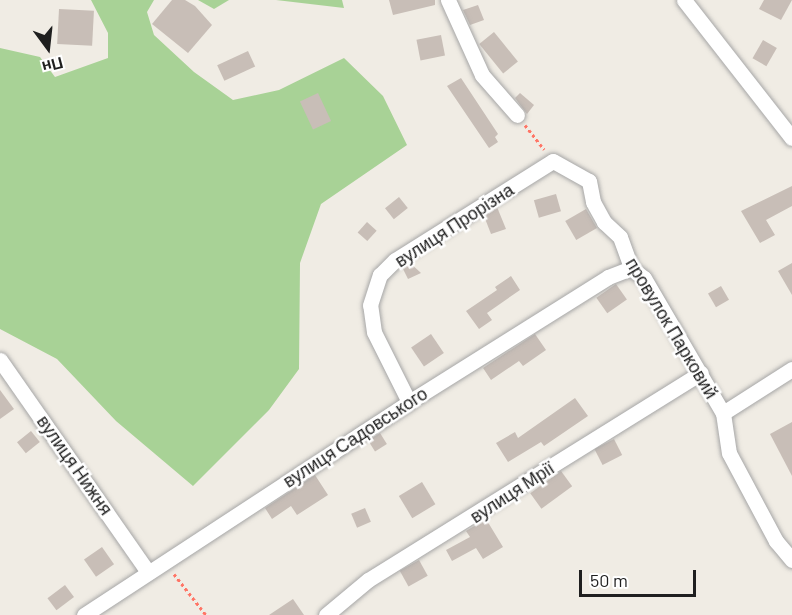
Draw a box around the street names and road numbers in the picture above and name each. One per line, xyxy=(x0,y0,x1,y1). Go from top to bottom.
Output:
street label: вулиця Прорізна xyxy=(391,179,517,271)
street label: провулок Парковий xyxy=(621,254,723,402)
street label: вулиця Садовського xyxy=(279,382,431,492)
street label: вулиця Нижня xyxy=(33,411,117,519)
street label: вулиця Мрії xyxy=(466,457,558,527)

